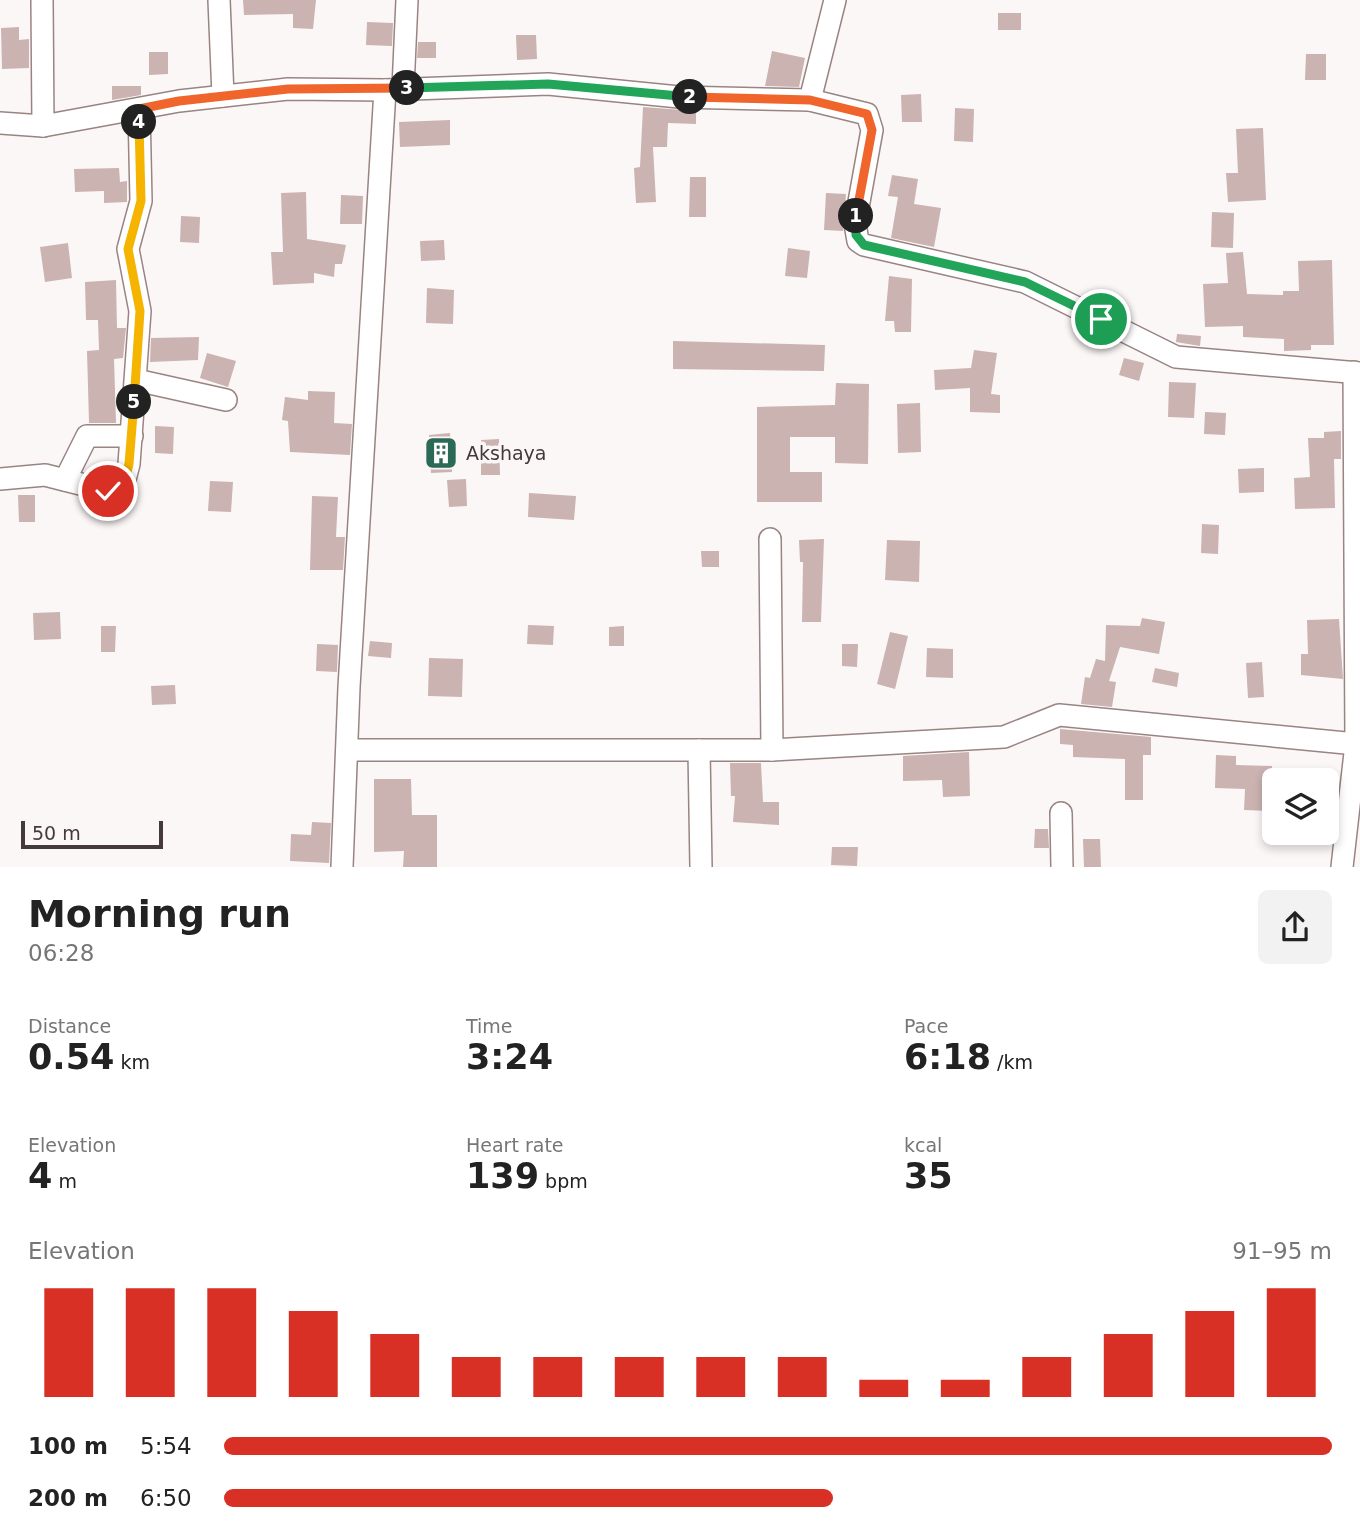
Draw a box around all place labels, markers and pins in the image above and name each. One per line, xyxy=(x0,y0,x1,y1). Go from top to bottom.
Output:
pin: 3 xyxy=(390,70,424,106)
pin: 2 xyxy=(672,80,708,114)
pin: 4 xyxy=(122,104,156,140)
pin: 1 xyxy=(838,198,874,234)
pin xyxy=(1071,289,1131,349)
pin: 5 xyxy=(116,384,152,420)
building icon: Akshaya xyxy=(422,434,460,472)
place label: Akshaya xyxy=(466,442,546,464)
pin xyxy=(78,461,138,521)

